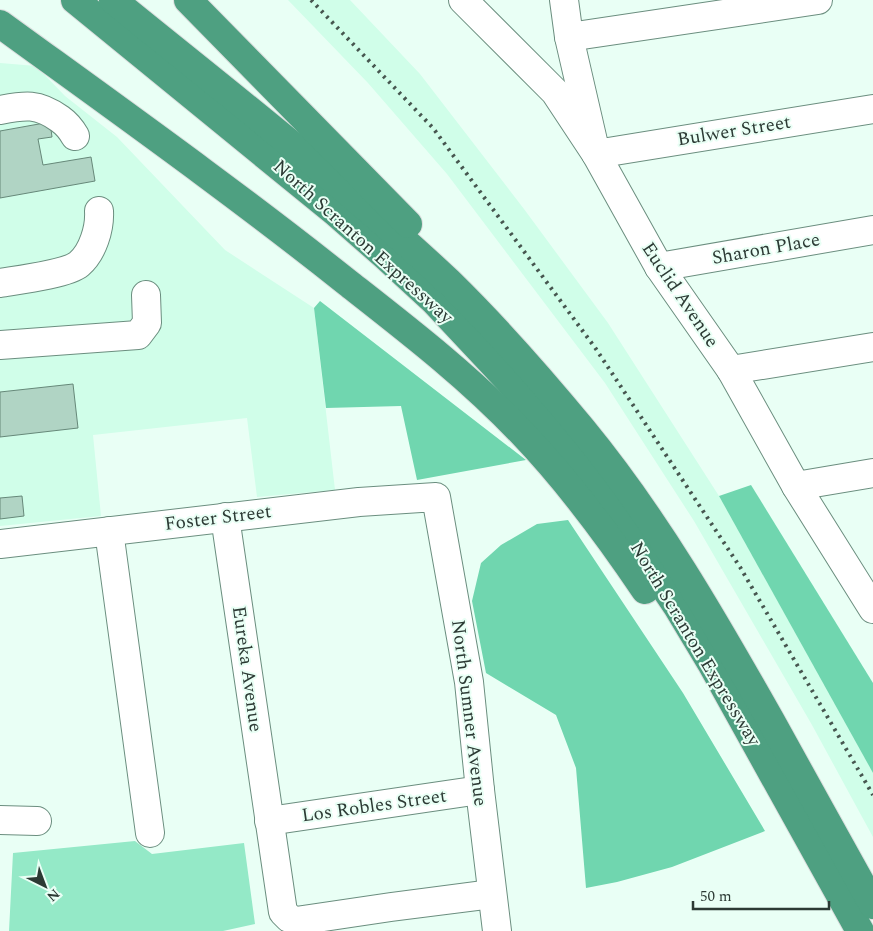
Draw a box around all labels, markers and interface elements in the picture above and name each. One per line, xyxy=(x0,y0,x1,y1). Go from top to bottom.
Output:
street label: Bulwer Street xyxy=(675,108,793,154)
street label: North Scranton Expressway xyxy=(266,153,460,332)
street label: Sharon Place xyxy=(710,225,822,273)
street label: Euclid Avenue xyxy=(634,236,726,354)
street label: Foster Street xyxy=(163,497,273,539)
street label: North Scranton Expressway xyxy=(622,536,768,753)
street label: Eureka Avenue xyxy=(224,604,270,734)
street label: North Sumner Avenue xyxy=(443,618,495,808)
street label: Los Robles Street xyxy=(300,781,449,831)
north arrow xyxy=(20,861,70,911)
scale bar xyxy=(693,878,829,910)
text: N xyxy=(42,884,65,907)
text: 50 m xyxy=(700,885,732,908)

